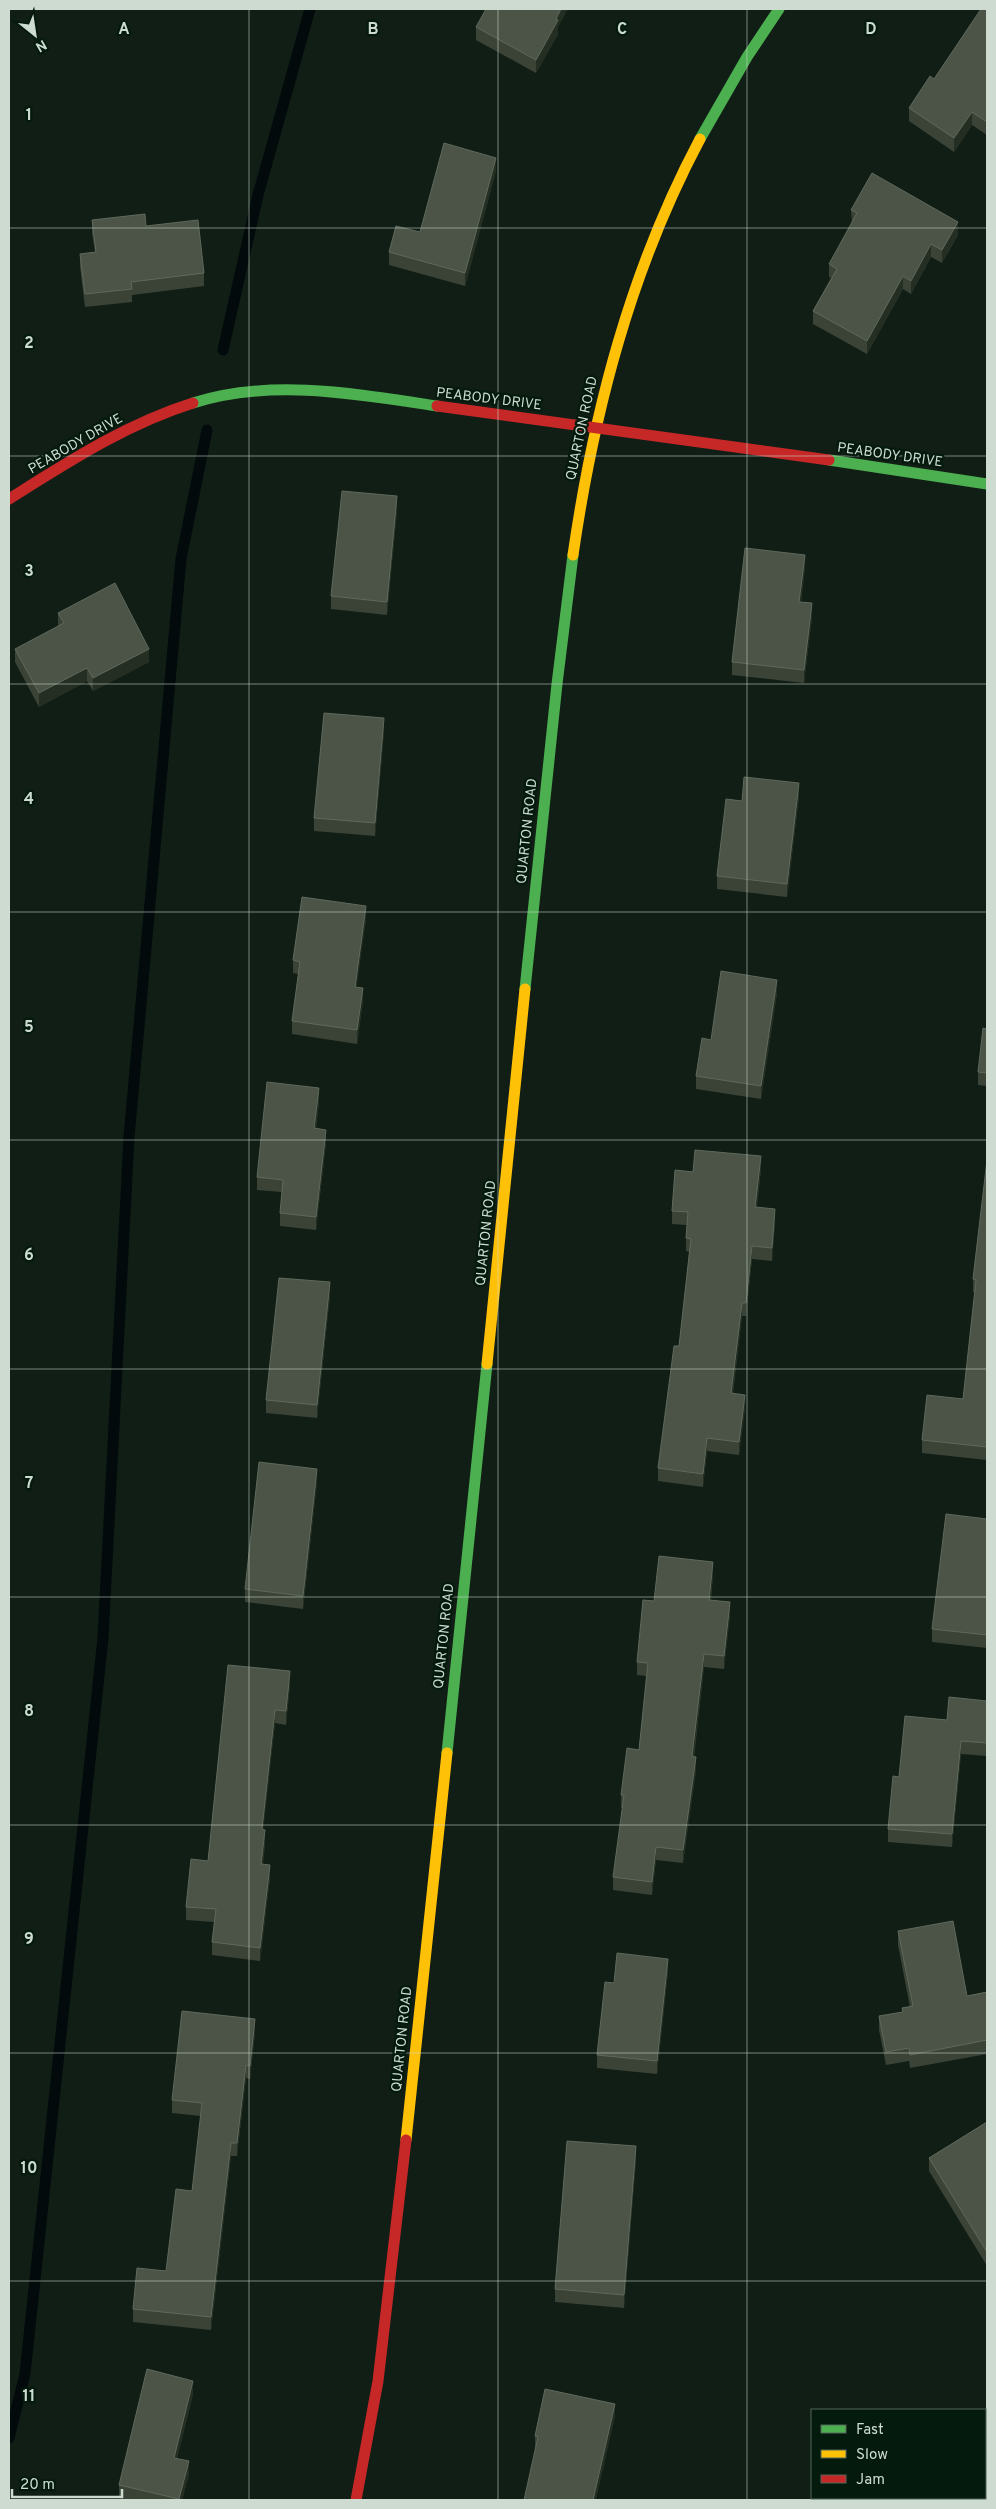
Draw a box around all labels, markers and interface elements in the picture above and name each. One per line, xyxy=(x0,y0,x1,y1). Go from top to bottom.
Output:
north arrow xyxy=(10,10,60,60)
text: A xyxy=(118,20,130,40)
text: B xyxy=(367,20,379,40)
text: C xyxy=(617,20,627,40)
text: D xyxy=(865,20,877,40)
text: N xyxy=(32,35,49,55)
text: 1 xyxy=(26,106,32,126)
text: 2 xyxy=(24,334,34,354)
street label: QUARTON ROAD xyxy=(563,375,602,482)
street label: PEABODY DRIVE xyxy=(435,385,543,414)
street label: PEABODY DRIVE xyxy=(25,410,126,478)
street label: PEABODY DRIVE xyxy=(836,440,944,471)
text: 3 xyxy=(24,562,34,582)
street label: QUARTON ROAD xyxy=(513,777,541,885)
text: 4 xyxy=(24,790,34,810)
text: 5 xyxy=(24,1018,34,1038)
street label: QUARTON ROAD xyxy=(472,1179,500,1287)
text: 6 xyxy=(24,1246,34,1266)
text: 7 xyxy=(25,1474,33,1494)
street label: QUARTON ROAD xyxy=(430,1582,458,1690)
text: 8 xyxy=(24,1702,34,1722)
text: 9 xyxy=(24,1930,34,1950)
street label: QUARTON ROAD xyxy=(388,1985,416,2093)
text: 10 xyxy=(21,2159,37,2179)
text: 11 xyxy=(23,2387,35,2407)
legend xyxy=(811,2409,986,2499)
text: Fast xyxy=(856,2421,884,2440)
text: Slow xyxy=(856,2446,888,2465)
scale bar xyxy=(12,2466,122,2498)
text: Jam xyxy=(856,2471,885,2490)
text: 20 m xyxy=(20,2476,55,2495)

